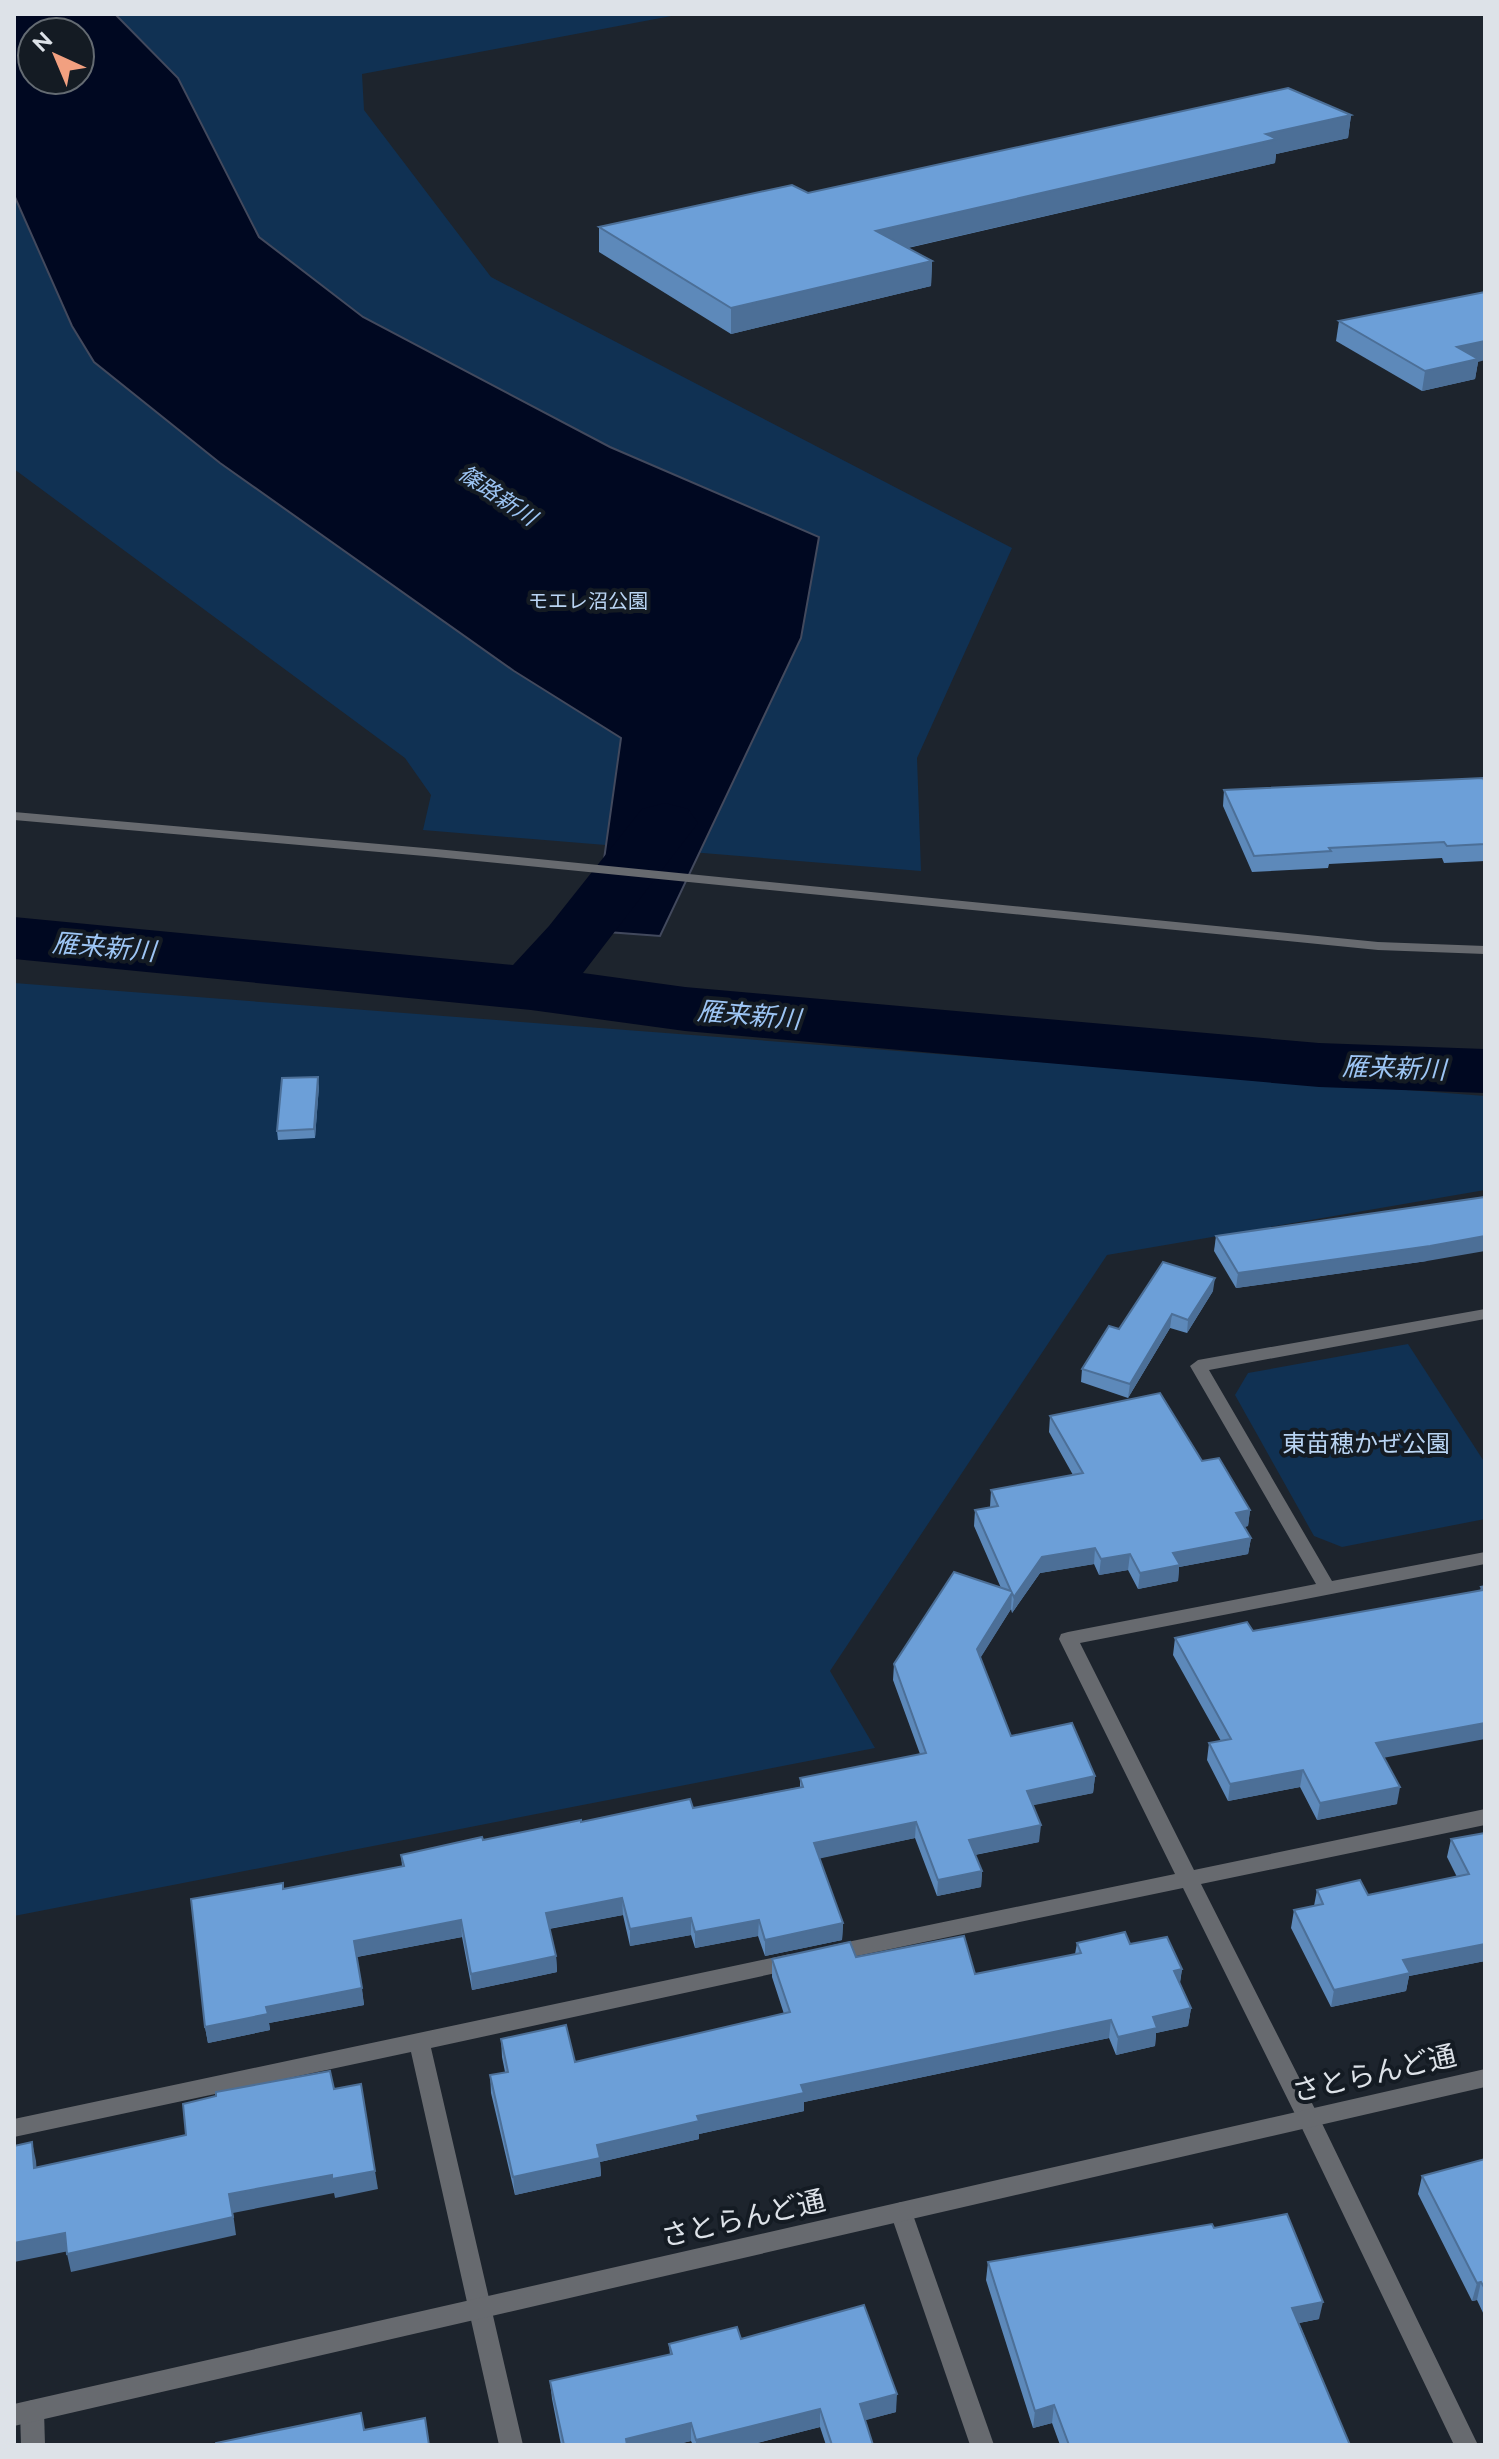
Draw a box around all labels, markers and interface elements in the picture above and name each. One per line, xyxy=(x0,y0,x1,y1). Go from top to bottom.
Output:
north arrow xyxy=(16,16,96,96)
text: N xyxy=(27,26,57,57)
water label: 篠路新川 xyxy=(454,460,543,531)
park label: モエレ沼公園 xyxy=(528,589,648,613)
water label: 雁来新川 xyxy=(51,928,160,967)
water label: 雁来新川 xyxy=(696,996,805,1035)
water label: 雁来新川 xyxy=(1342,1051,1449,1085)
park label: 東苗穂かぜ公園 xyxy=(1282,1429,1450,1458)
street label: さとらんど通 xyxy=(1289,2039,1459,2108)
street label: さとらんど通 xyxy=(658,2184,828,2253)

